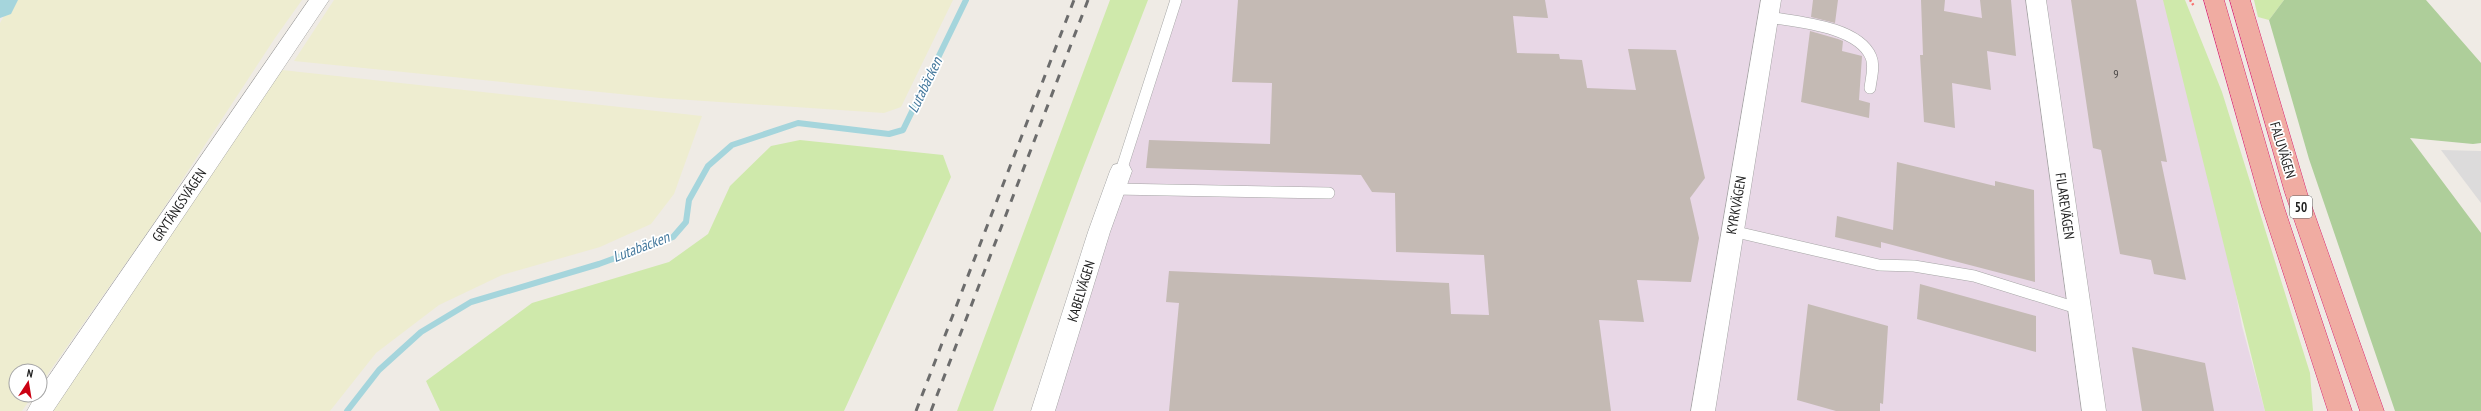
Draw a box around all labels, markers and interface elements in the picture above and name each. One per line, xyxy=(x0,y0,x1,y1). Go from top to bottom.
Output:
water label: Lutabäcken xyxy=(903,53,947,115)
house number: 9 xyxy=(2113,66,2119,81)
street label: FALUVÄGEN xyxy=(2266,120,2300,180)
street label: GRYTÄNGSVÄGEN xyxy=(148,165,210,245)
street label: FILAREVÄGEN xyxy=(2051,172,2079,240)
street label: KYRKVÄGEN xyxy=(1722,174,1750,236)
road number: 50 xyxy=(2290,196,2312,218)
water label: Lutabäcken xyxy=(610,227,673,266)
street label: KABELVÄGEN xyxy=(1063,258,1099,324)
north arrow xyxy=(8,363,48,403)
text: N xyxy=(26,366,34,381)

